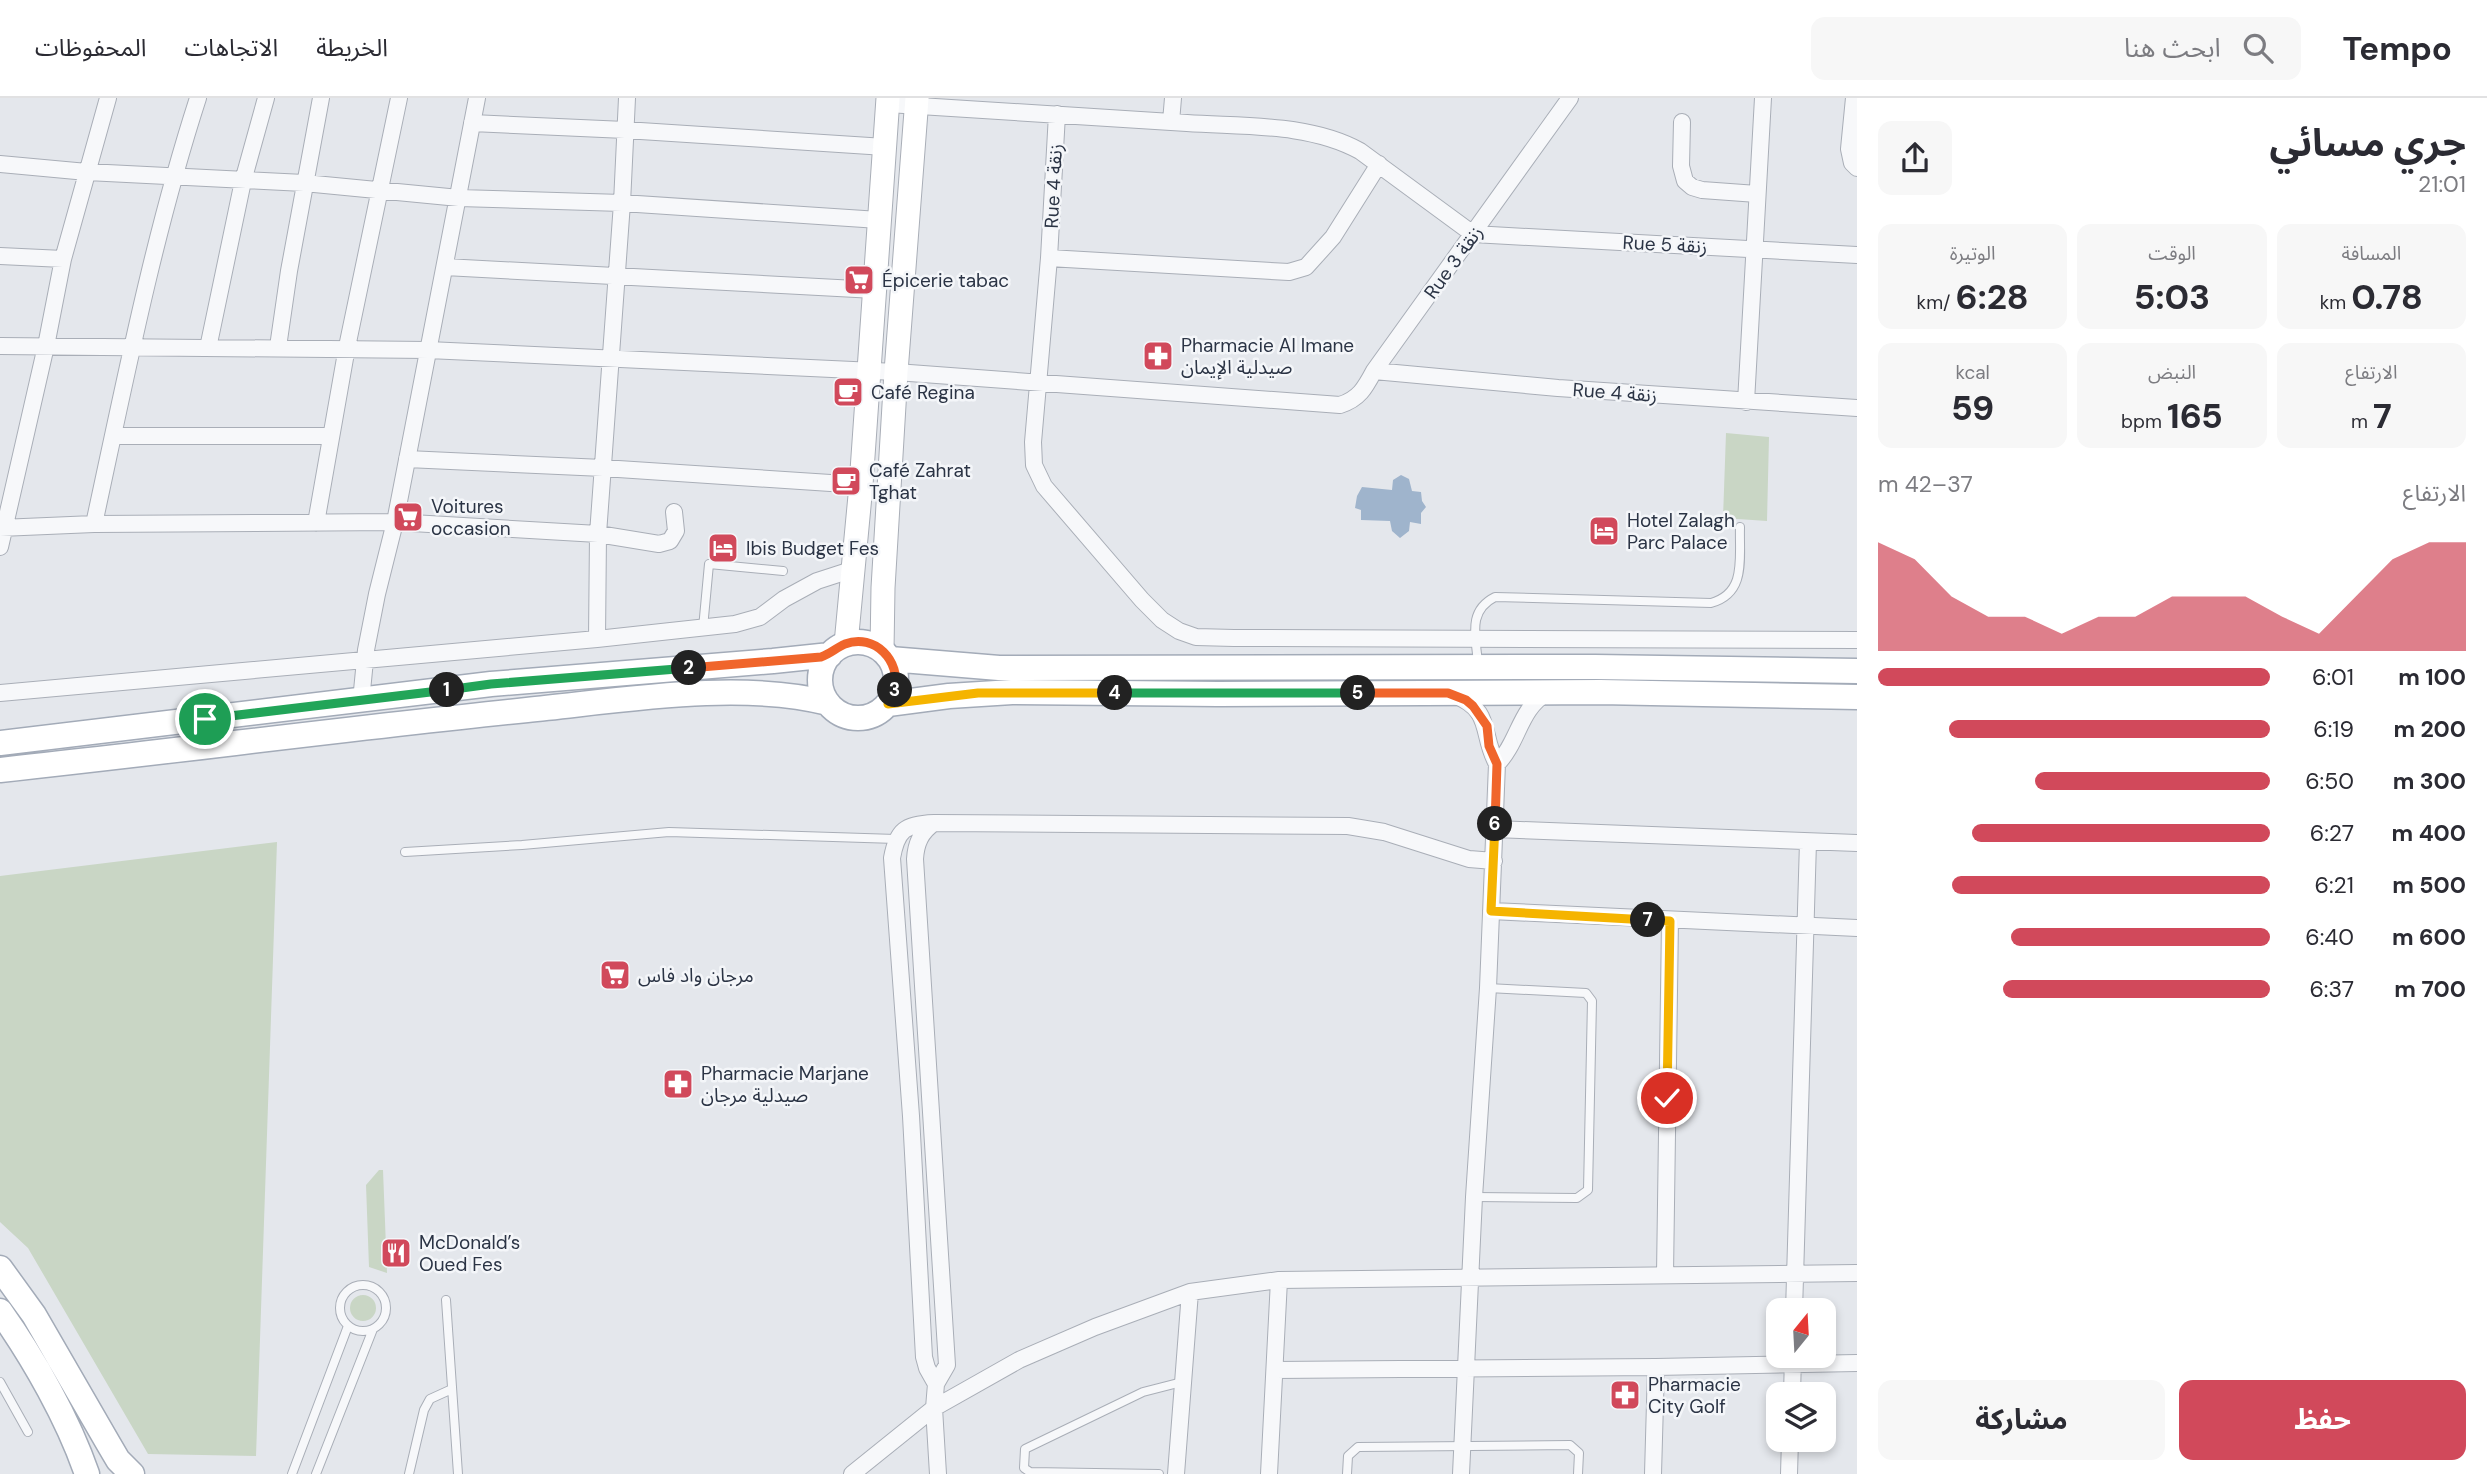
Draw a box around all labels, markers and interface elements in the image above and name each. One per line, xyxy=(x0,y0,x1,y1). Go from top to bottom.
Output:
search box xyxy=(1811,17,2301,80)
text: Tempo xyxy=(2343,27,2452,70)
icon: search xyxy=(2239,29,2277,67)
text: ابحث هنا xyxy=(2124,31,2221,65)
text: المحفوظات xyxy=(35,32,146,63)
text: الاتجاهات xyxy=(184,32,278,63)
text: الخريطة xyxy=(316,32,388,63)
text: جري مسائي xyxy=(2270,118,2466,168)
button: share xyxy=(1878,121,1952,195)
street label: Rue 4 زنقة xyxy=(1039,143,1068,229)
text: 21:01 xyxy=(2418,169,2466,199)
street label: Rue 3 زنقة xyxy=(1418,221,1488,304)
street label: Rue 5 زنقة xyxy=(1622,230,1708,259)
text: الوتيرة xyxy=(1950,241,1996,266)
text: الوقت xyxy=(2148,241,2196,266)
text: المسافة xyxy=(2341,241,2401,266)
supermarket icon: Épicerie tabac xyxy=(842,263,876,297)
place label: Épicerie tabac xyxy=(882,268,1009,293)
text: 6:28 xyxy=(1956,274,2029,320)
text: 5:03 xyxy=(2134,274,2210,320)
text: 0.78 xyxy=(2351,274,2423,320)
text: /km xyxy=(1917,290,1956,315)
text: km xyxy=(2320,290,2351,315)
place label: Pharmacie Al Imane صيدلية الإيمان xyxy=(1181,333,1354,380)
pharmacy icon: Pharmacie Al Imane صيدلية الإيمان xyxy=(1141,339,1175,373)
text: kcal xyxy=(1956,360,1990,385)
text: النبض xyxy=(2148,360,2196,385)
text: الارتفاع xyxy=(2345,360,2397,385)
cafe icon: Café Regina xyxy=(831,375,865,409)
street label: Rue 4 زنقة xyxy=(1572,377,1658,408)
place label: Café Regina xyxy=(871,380,975,405)
text: 59 xyxy=(1951,385,1994,431)
text: 165 xyxy=(2167,393,2223,439)
text: 7 xyxy=(2373,393,2392,439)
text: bpm xyxy=(2121,409,2167,434)
text: m xyxy=(2351,409,2373,434)
place label: Café Zahrat Tghat xyxy=(869,458,971,505)
cafe icon: Café Zahrat Tghat xyxy=(829,464,863,498)
text: 37–42 m xyxy=(1878,469,1973,499)
text: الارتفاع xyxy=(2403,478,2466,508)
place label: Voitures occasion xyxy=(431,494,511,541)
supermarket icon: Voitures occasion xyxy=(391,500,425,534)
place label: Hotel Zalagh Parc Palace xyxy=(1627,508,1735,555)
hotel icon: Hotel Zalagh Parc Palace xyxy=(1587,514,1621,548)
hotel icon: Ibis Budget Fes xyxy=(706,531,740,565)
place label: Ibis Budget Fes xyxy=(746,536,879,561)
pin: 2 xyxy=(672,650,706,686)
text: 2 xyxy=(683,655,694,680)
text: 6:01 xyxy=(2312,662,2354,692)
text: 100 m xyxy=(2398,662,2466,692)
pin: 1 xyxy=(430,672,464,708)
pin: 3 xyxy=(878,672,912,708)
pin: 4 xyxy=(1098,676,1132,710)
pin: 5 xyxy=(1340,676,1376,710)
text: 1 xyxy=(443,677,450,702)
text: 3 xyxy=(889,677,900,702)
text: 4 xyxy=(1108,680,1121,705)
text: 5 xyxy=(1352,680,1363,705)
pin xyxy=(175,689,235,749)
icon: arrive xyxy=(186,700,224,738)
text: 6:19 xyxy=(2313,714,2354,744)
text: 200 m xyxy=(2393,714,2466,744)
text: 6:50 xyxy=(2305,766,2354,796)
text: 300 m xyxy=(2393,766,2466,796)
pin: 6 xyxy=(1478,806,1512,842)
text: 6 xyxy=(1488,811,1501,836)
text: 6:27 xyxy=(2310,818,2354,848)
text: 400 m xyxy=(2392,818,2466,848)
text: 6:21 xyxy=(2314,870,2354,900)
text: 500 m xyxy=(2392,870,2466,900)
pin: 7 xyxy=(1630,902,1666,938)
text: 7 xyxy=(1642,907,1653,932)
text: 6:40 xyxy=(2305,922,2354,952)
text: 600 m xyxy=(2392,922,2466,952)
supermarket icon: مرجان واد فاس xyxy=(598,958,632,992)
place label: مرجان واد فاس xyxy=(638,963,754,988)
text: 6:37 xyxy=(2309,974,2354,1004)
text: 700 m xyxy=(2394,974,2466,1004)
place label: Pharmacie Marjane صيدلية مرجان xyxy=(701,1061,869,1108)
pharmacy icon: Pharmacie Marjane صيدلية مرجان xyxy=(661,1067,695,1101)
pin xyxy=(1637,1068,1697,1128)
icon: check xyxy=(1648,1079,1686,1117)
place label: McDonald’s Oued Fes xyxy=(419,1230,520,1277)
restaurant icon: McDonald’s Oued Fes xyxy=(379,1236,413,1270)
north arrow xyxy=(1766,1298,1836,1368)
map controls xyxy=(1766,1298,1836,1452)
place label: Pharmacie City Golf xyxy=(1648,1372,1741,1419)
pharmacy icon: Pharmacie City Golf xyxy=(1608,1378,1642,1412)
button: مشاركة xyxy=(1878,1380,2165,1460)
button: حفظ xyxy=(2179,1380,2466,1460)
button: layers xyxy=(1766,1382,1836,1452)

